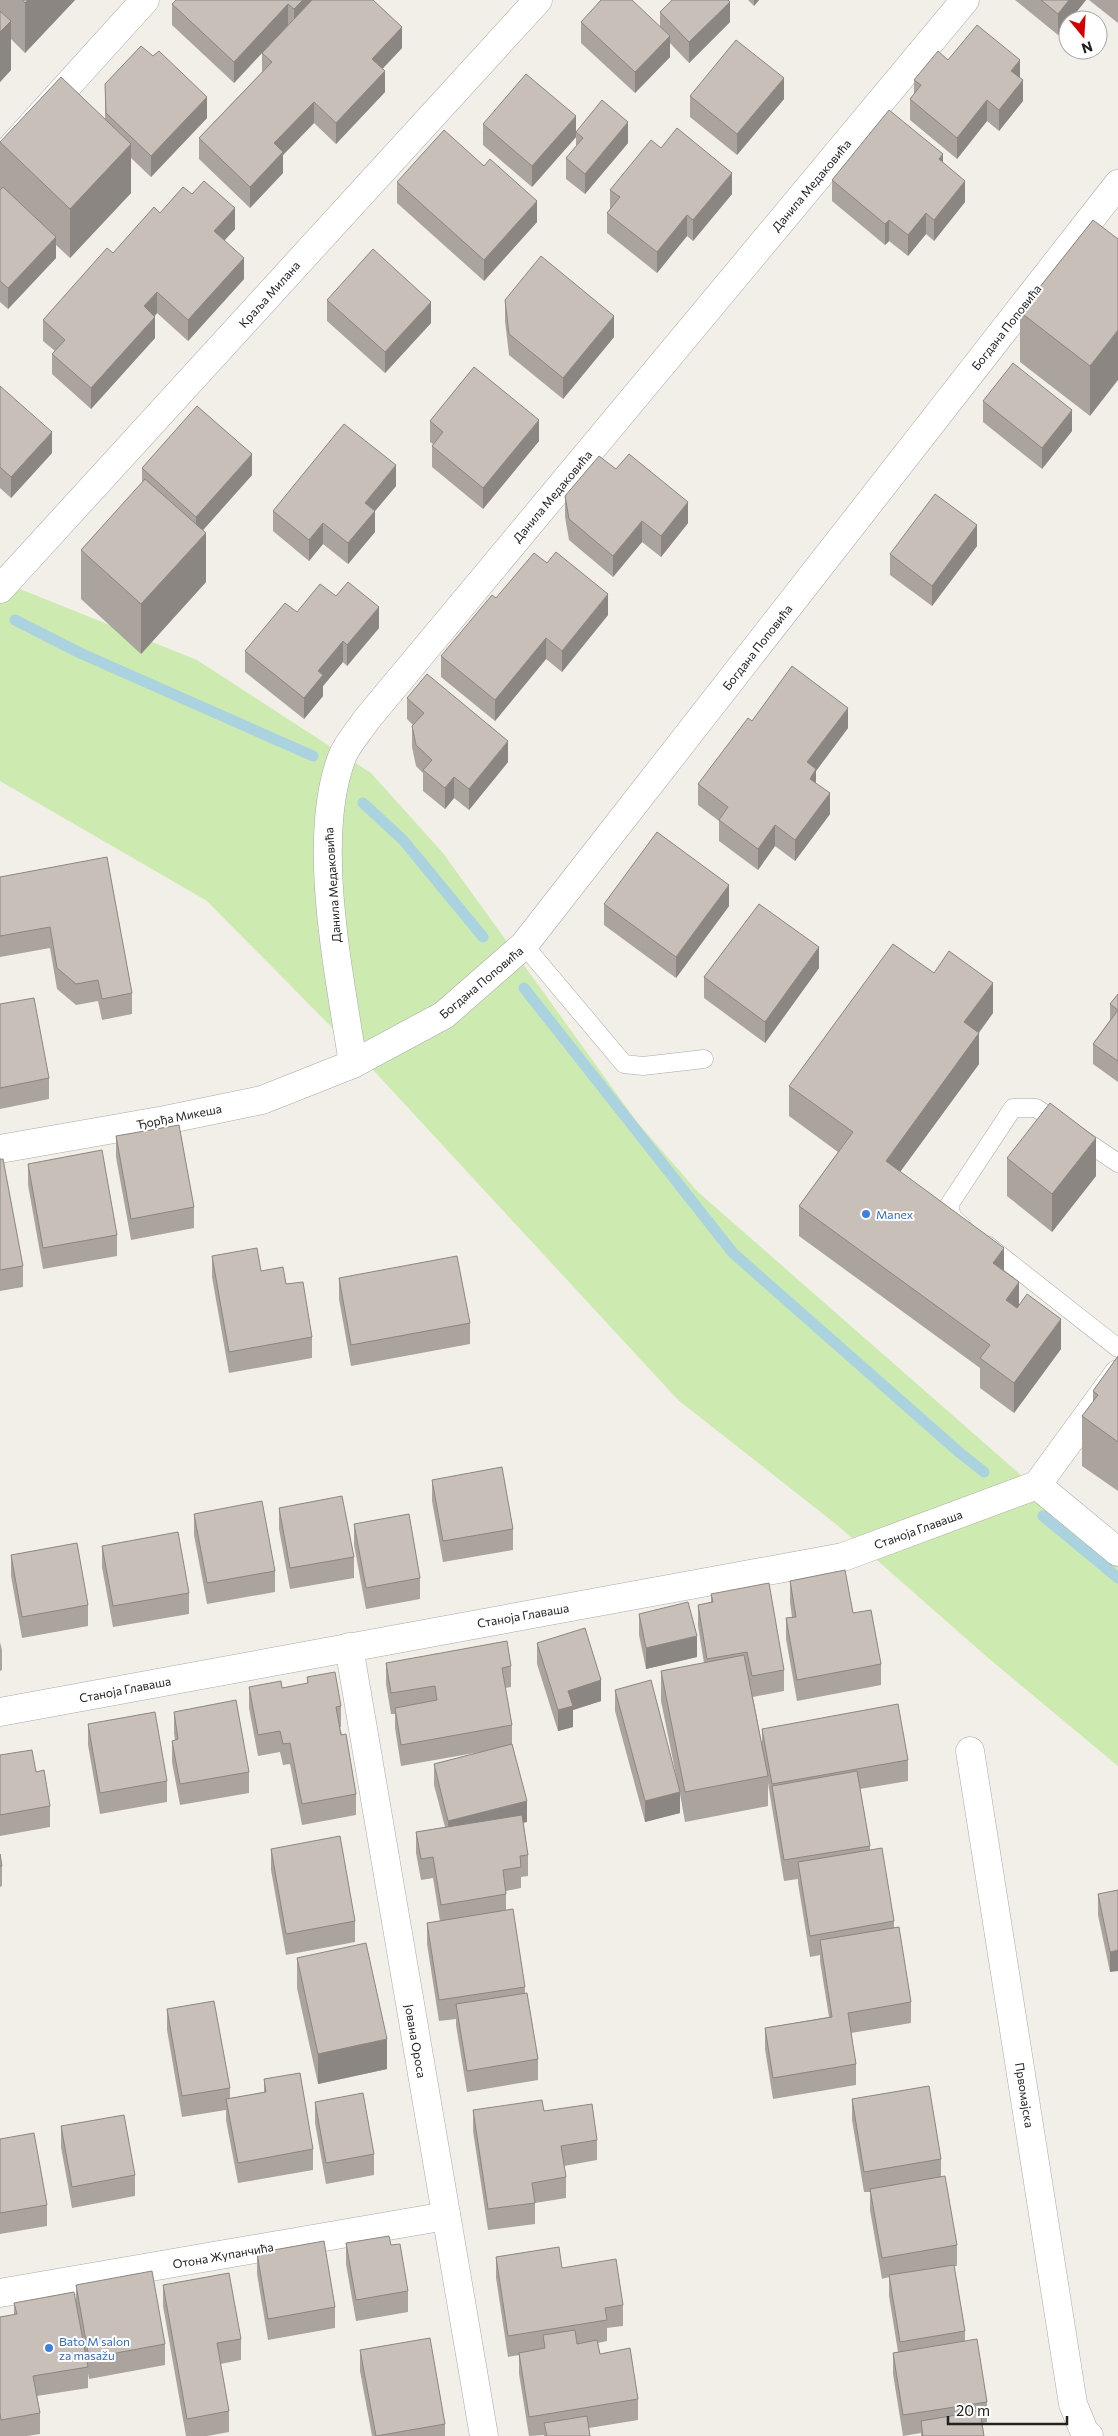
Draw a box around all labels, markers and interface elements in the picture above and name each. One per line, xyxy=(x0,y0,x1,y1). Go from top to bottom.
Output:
north arrow xyxy=(1058,10,1108,60)
text: N xyxy=(1080,38,1095,58)
street label: Данила Медаковића xyxy=(769,136,853,234)
street label: Краља Милана xyxy=(236,258,302,330)
street label: Богдана Поповића xyxy=(968,281,1044,373)
street label: Данила Медаковића xyxy=(510,447,594,545)
street label: Богдана Поповића xyxy=(719,601,795,693)
street label: Данила Медаковића xyxy=(321,827,343,943)
street label: Богдана Поповића xyxy=(436,943,526,1021)
street label: Ђорђа Микеша xyxy=(135,1101,223,1131)
place label: Manex xyxy=(876,1207,914,1221)
marker: Manex xyxy=(860,1208,872,1220)
street label: Станоја Главаша xyxy=(872,1507,964,1551)
street label: Станоја Главаша xyxy=(476,1600,570,1630)
street label: Станоја Главаша xyxy=(78,1673,172,1705)
street label: Јована Ороса xyxy=(402,2003,429,2079)
street label: Првомајска xyxy=(1013,2061,1037,2129)
street label: Отона Жупанчића xyxy=(171,2239,275,2271)
place label: Bato M salon za masažu xyxy=(59,2334,130,2362)
marker: Bato M salon za masažu xyxy=(43,2342,55,2354)
scale bar xyxy=(948,2394,1067,2426)
text: 20 m xyxy=(956,2401,990,2419)

